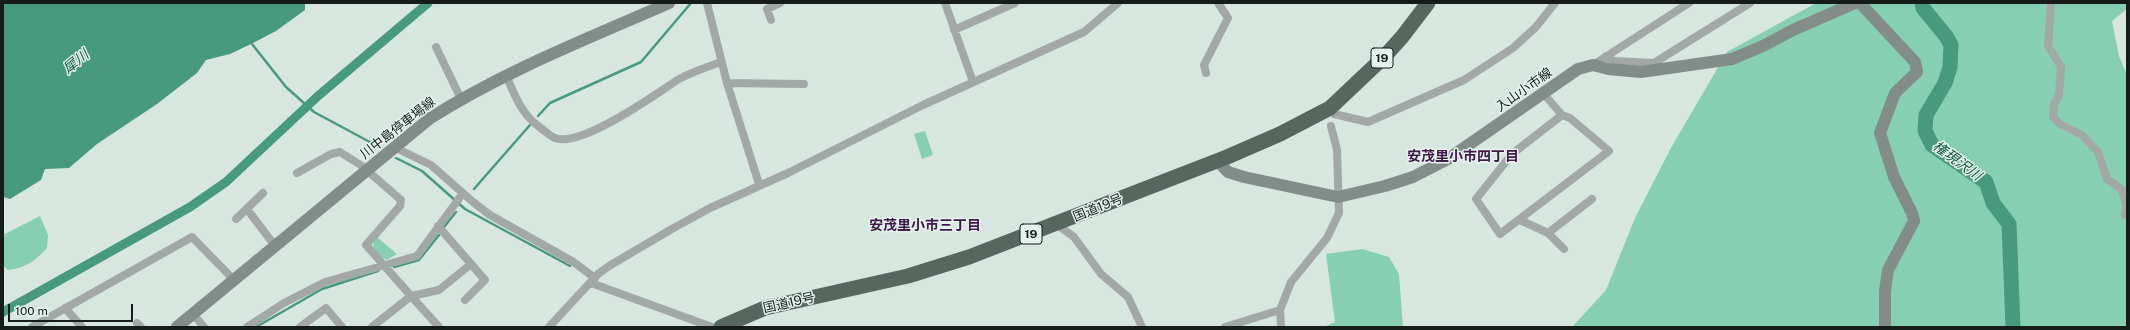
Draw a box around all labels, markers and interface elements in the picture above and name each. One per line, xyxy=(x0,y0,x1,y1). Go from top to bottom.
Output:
water label: 犀川 xyxy=(60,47,92,77)
road number: 19 xyxy=(1371,48,1393,68)
street label: 入山小市線 xyxy=(1493,65,1555,115)
street label: 川中島停車場線 xyxy=(357,94,439,162)
water label: 権現沢川 xyxy=(1929,138,1985,184)
district label: 安茂里小市四丁目 xyxy=(1407,149,1519,165)
street label: 国道19号 xyxy=(1071,191,1125,225)
district label: 安茂里小市三丁目 xyxy=(869,218,981,234)
road number: 19 xyxy=(1020,224,1042,244)
street label: 国道19号 xyxy=(762,290,816,316)
scale bar xyxy=(10,296,135,322)
text: 100 m xyxy=(15,304,48,318)

